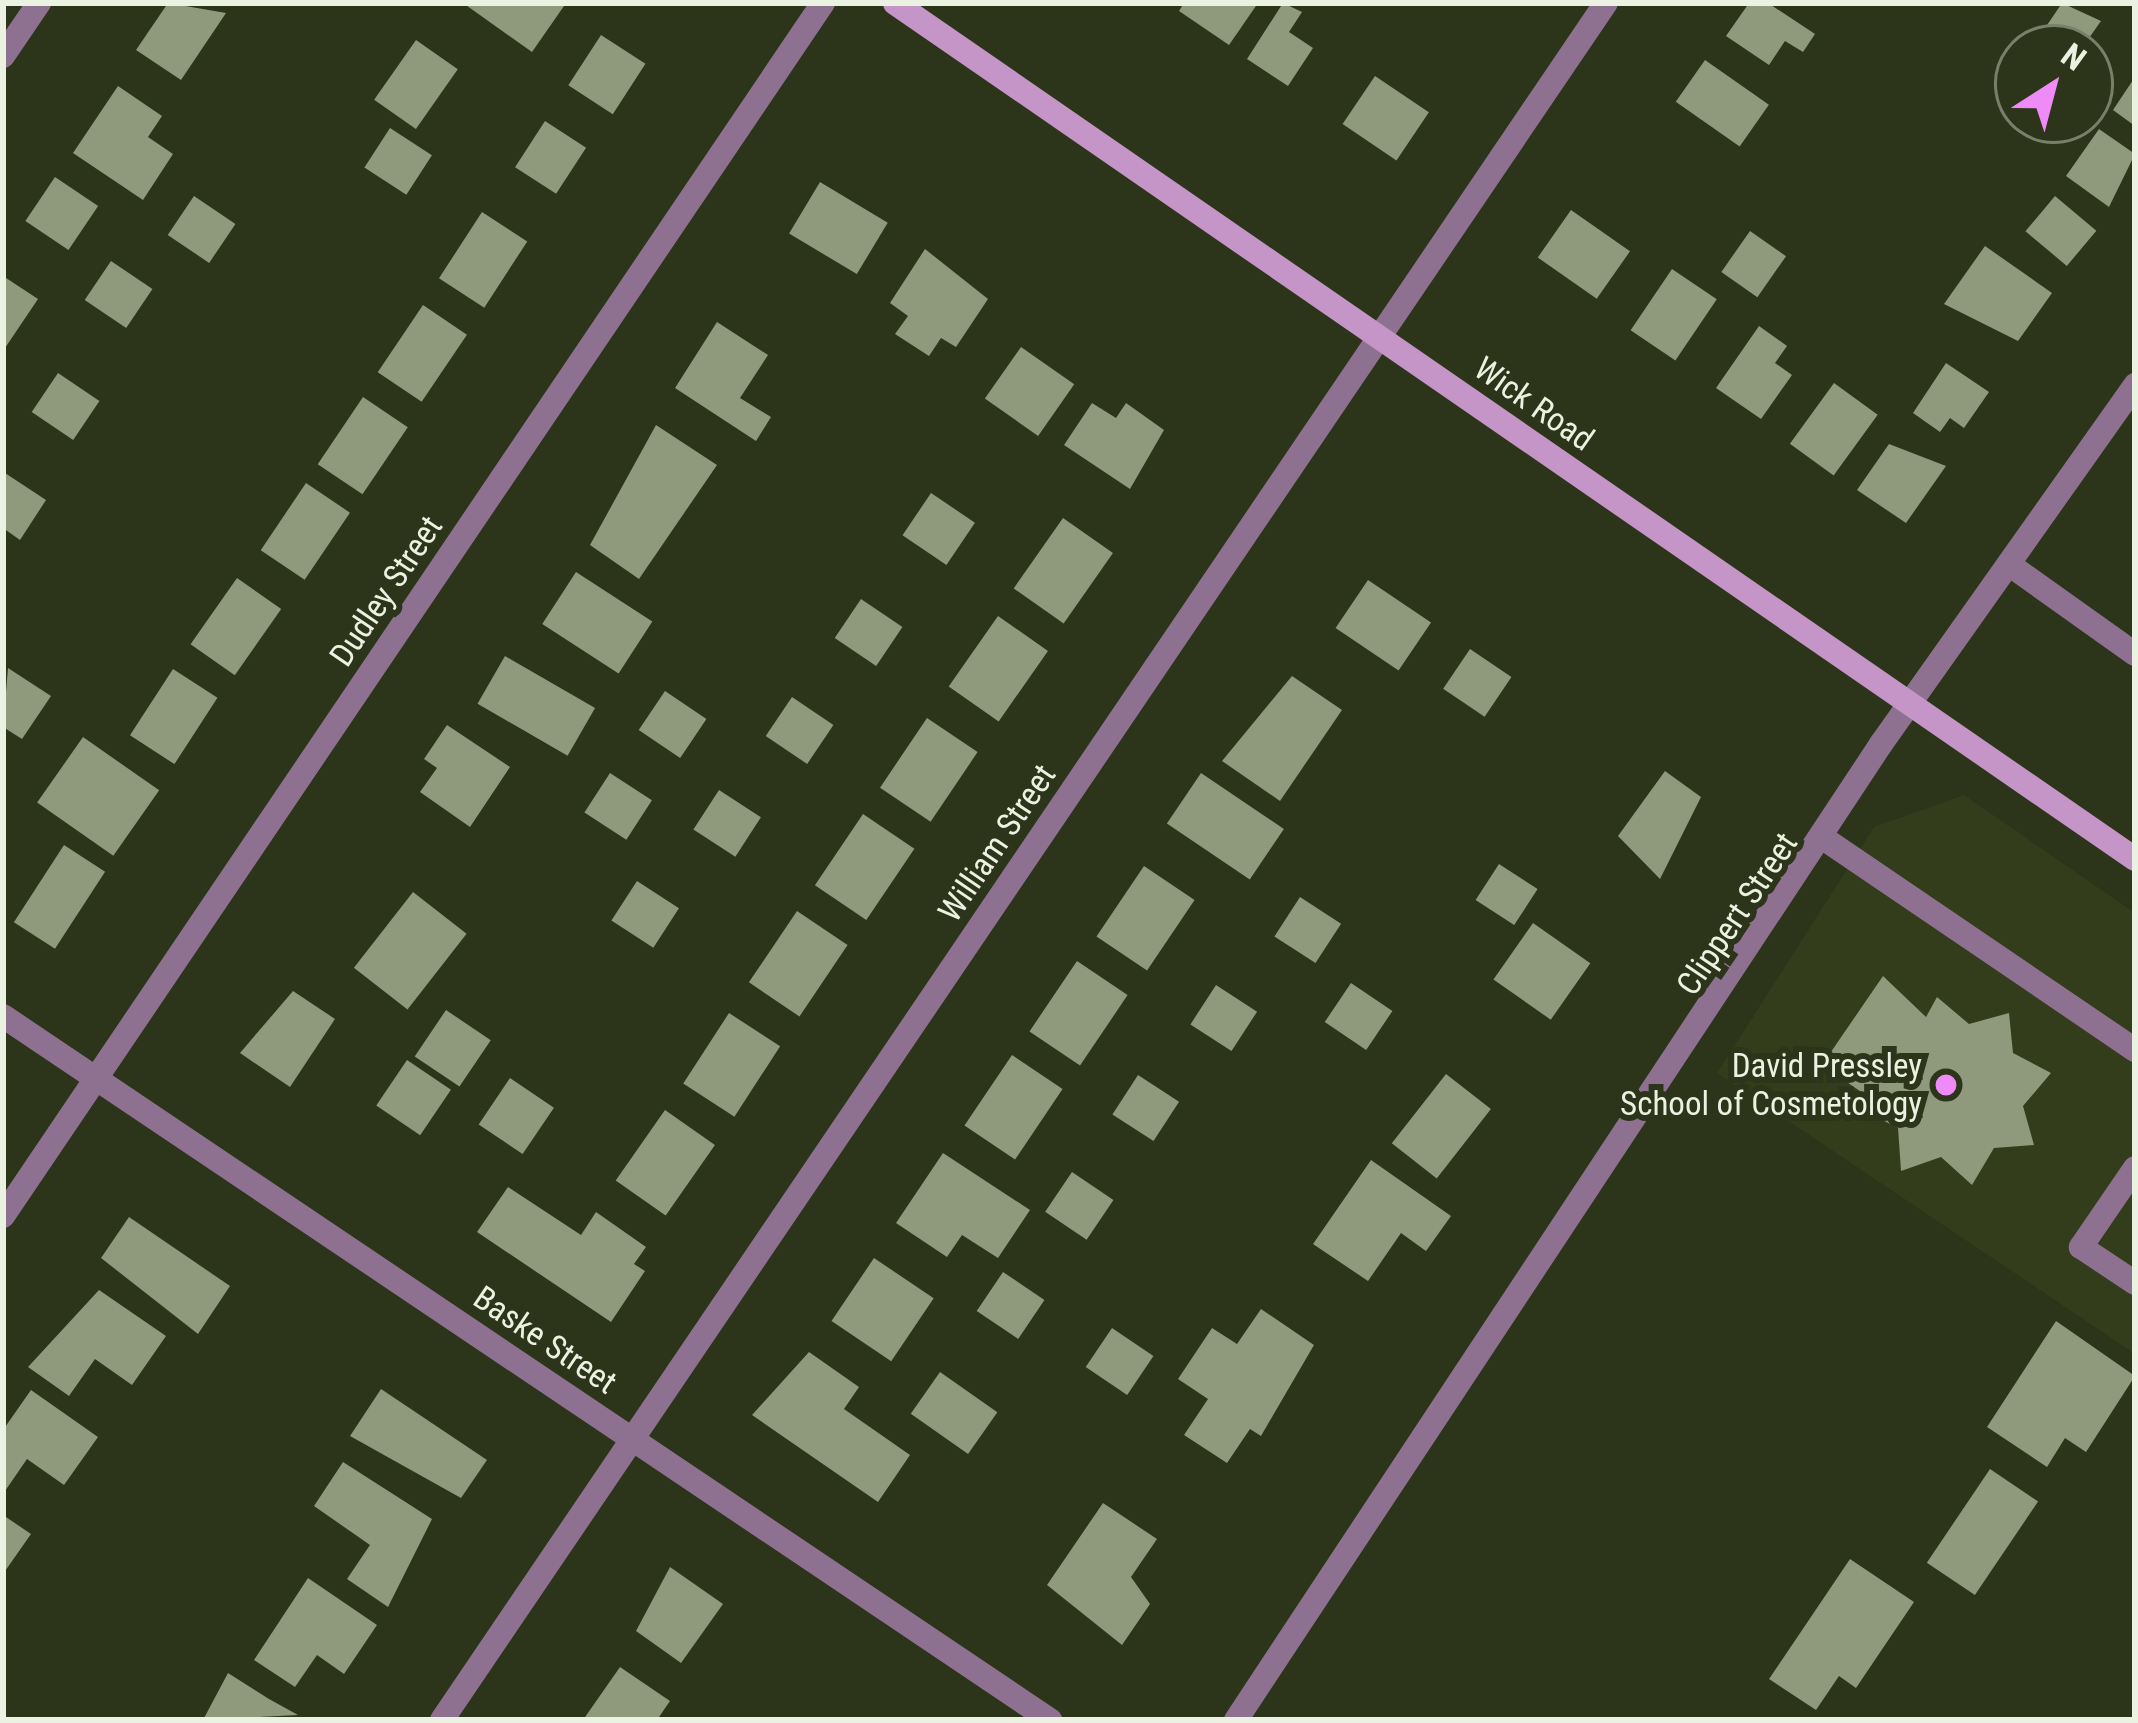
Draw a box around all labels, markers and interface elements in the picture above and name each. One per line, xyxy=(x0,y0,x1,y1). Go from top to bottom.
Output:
north arrow xyxy=(1994,24,2114,144)
text: N xyxy=(2054,35,2093,79)
street label: Wick Road xyxy=(1467,349,1601,459)
street label: Dudley Street xyxy=(321,508,451,674)
street label: William Street xyxy=(930,757,1064,929)
street label: Clippert Street xyxy=(1668,825,1806,1003)
place label: David Pressley School of Cosmetology xyxy=(1620,1046,1922,1124)
marker: David Pressley School of Cosmetology xyxy=(1933,1072,1959,1098)
street label: Baske Street xyxy=(466,1278,624,1402)

